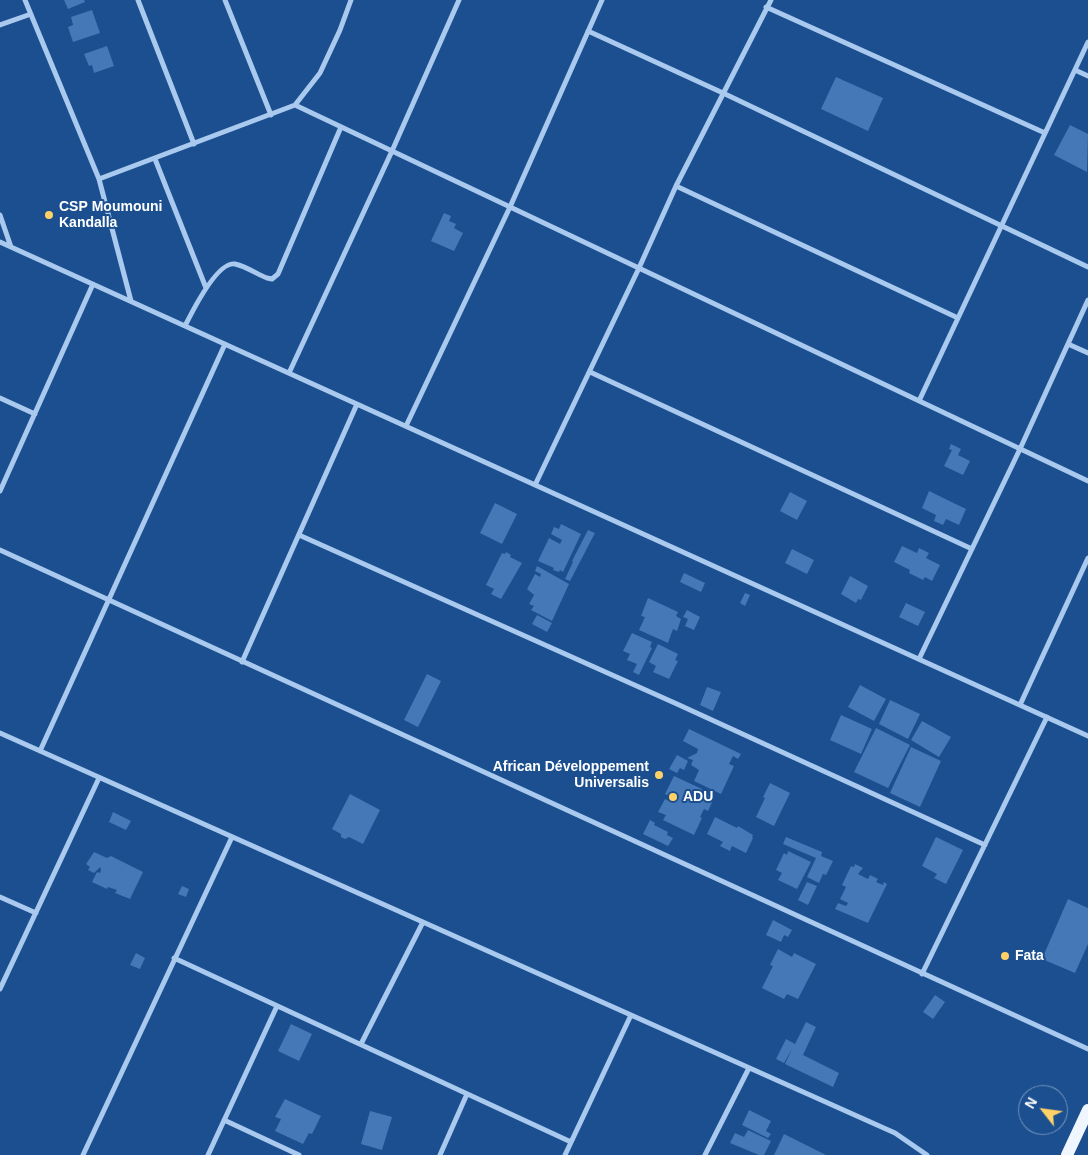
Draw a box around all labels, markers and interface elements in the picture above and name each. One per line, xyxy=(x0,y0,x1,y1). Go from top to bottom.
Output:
place label: CSP Moumouni Kandalla xyxy=(59,199,162,232)
marker: CSP Moumouni Kandalla xyxy=(43,209,55,221)
place label: African Développement Universalis xyxy=(493,759,649,792)
marker: African Développement Universalis xyxy=(653,769,665,781)
place label: ADU xyxy=(683,789,713,805)
marker: ADU xyxy=(667,791,679,803)
place label: Fata xyxy=(1015,948,1044,964)
marker: Fata xyxy=(999,950,1011,962)
north arrow xyxy=(1018,1085,1068,1135)
text: N xyxy=(1021,1095,1040,1111)

